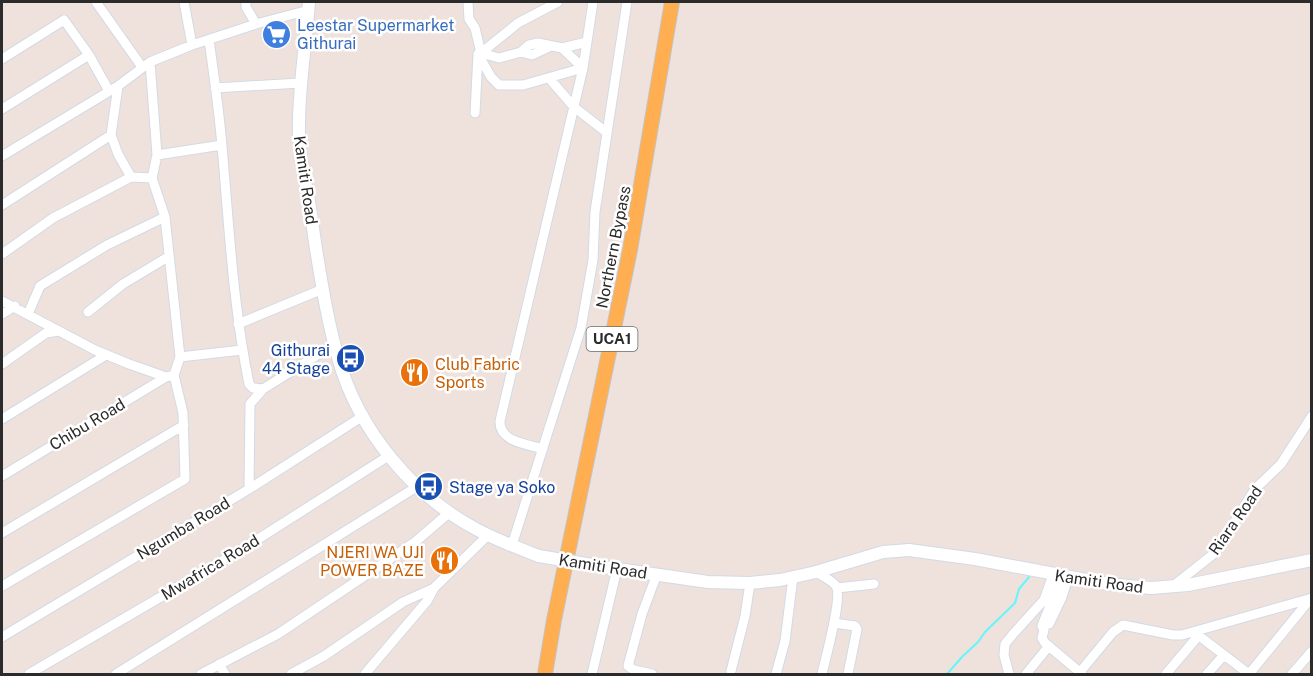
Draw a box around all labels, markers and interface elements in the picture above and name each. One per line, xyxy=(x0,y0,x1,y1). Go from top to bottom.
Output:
place label: Leestar Supermarket Githurai xyxy=(297,16,454,53)
supermarket icon: Leestar Supermarket Githurai xyxy=(260,18,292,50)
street label: Kamiti Road xyxy=(290,134,321,226)
street label: Northern Bypass xyxy=(592,184,635,310)
road number: UCA1 xyxy=(586,327,638,351)
place label: Githurai 44 Stage xyxy=(262,341,330,378)
bus stop icon: Githurai 44 Stage xyxy=(335,343,367,375)
place label: Club Fabric Sports xyxy=(435,355,520,392)
restaurant icon: Club Fabric Sports xyxy=(398,357,430,389)
street label: Chibu Road xyxy=(46,394,129,454)
bus stop icon: Stage ya Soko xyxy=(412,471,444,503)
place label: Stage ya Soko xyxy=(449,478,555,497)
street label: Riara Road xyxy=(1205,482,1266,559)
street label: Ngumba Road xyxy=(133,493,233,564)
street label: Mwafrica Road xyxy=(158,531,263,604)
place label: NJERI WA UJI POWER BAZE xyxy=(320,543,424,580)
restaurant icon: NJERI WA UJI POWER BAZE xyxy=(429,545,461,577)
street label: Kamiti Road xyxy=(557,550,649,583)
street label: Kamiti Road xyxy=(1053,566,1145,597)

